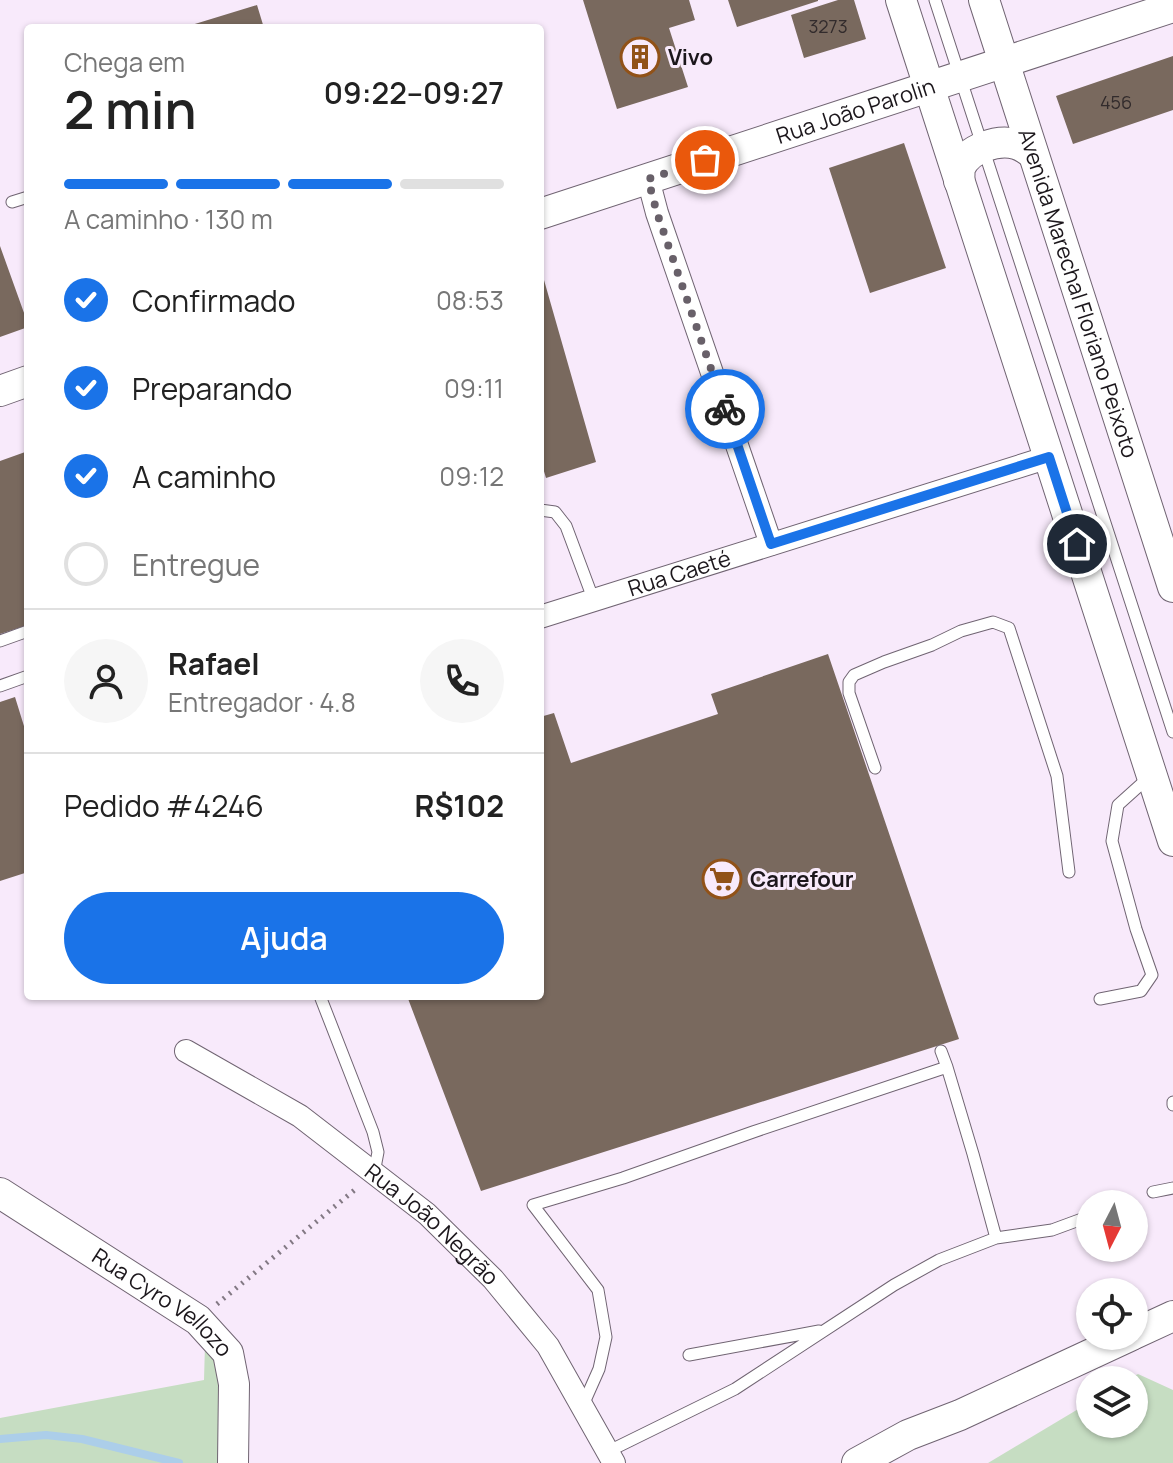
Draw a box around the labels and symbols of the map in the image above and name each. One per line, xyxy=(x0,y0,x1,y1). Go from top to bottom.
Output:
house number: 3273 xyxy=(808,14,848,38)
building icon: Vivo xyxy=(619,36,661,78)
place label: Vivo xyxy=(668,42,713,72)
street label: Rua João Parolin xyxy=(772,71,939,151)
house number: 456 xyxy=(1100,90,1132,114)
street label: Avenida Marechal Floriano Peixoto xyxy=(1011,125,1145,462)
pin xyxy=(671,126,739,194)
courier xyxy=(685,369,765,449)
pin xyxy=(1043,510,1111,578)
street label: Rua Caeté xyxy=(624,543,735,603)
supermarket icon: Carrefour xyxy=(701,858,743,900)
place label: Carrefour xyxy=(750,864,854,894)
street label: Rua João Negrão xyxy=(359,1156,506,1292)
north arrow xyxy=(1076,1190,1148,1262)
street label: Rua Cyro Vellozo xyxy=(86,1241,239,1363)

